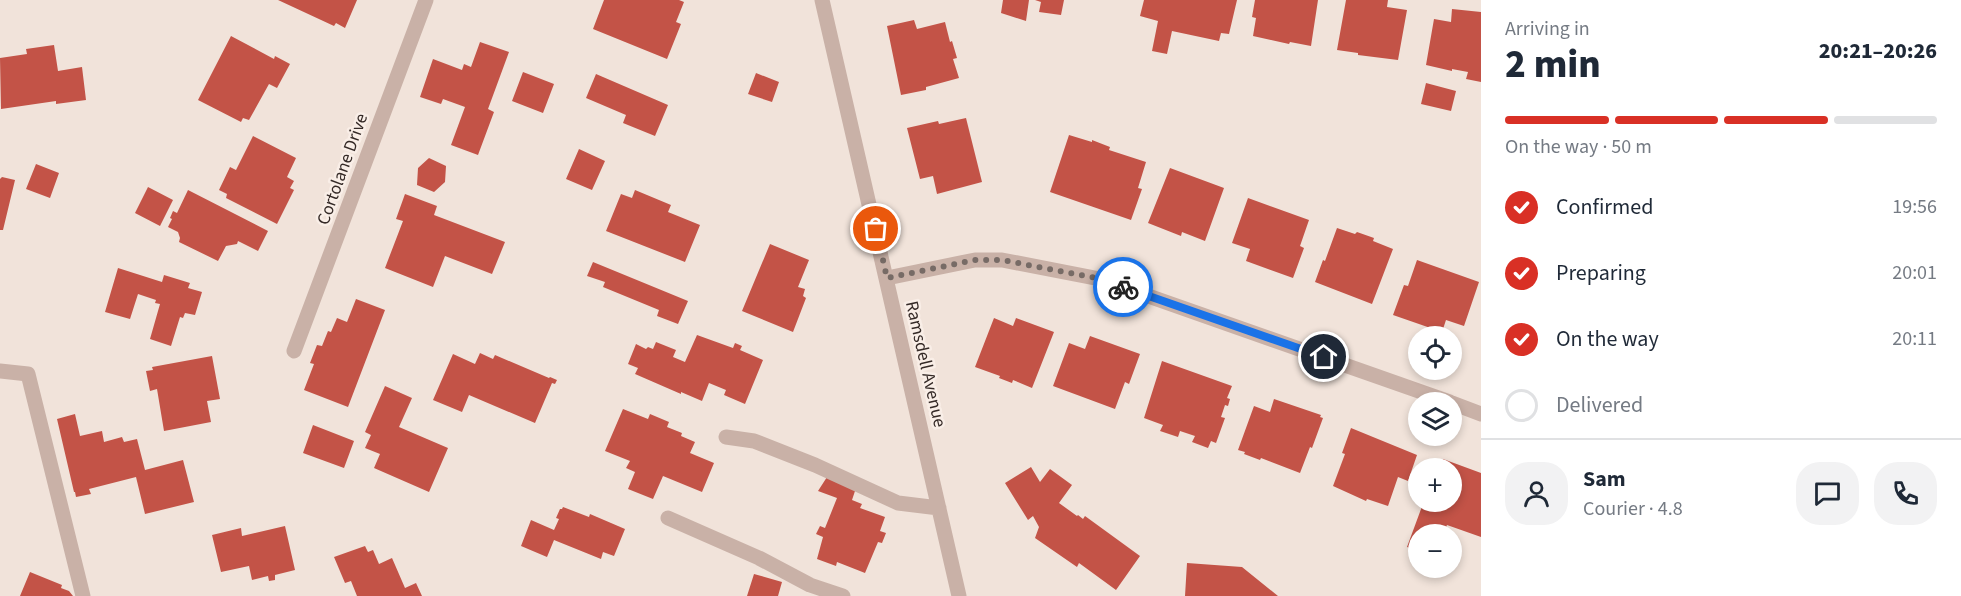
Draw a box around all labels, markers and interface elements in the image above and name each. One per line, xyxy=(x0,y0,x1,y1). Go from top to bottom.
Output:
text: Arriving in xyxy=(1505,15,1590,43)
text: 20:21–20:26 xyxy=(1819,35,1937,67)
text: 2 min xyxy=(1505,37,1601,93)
street label: Cortolane Drive xyxy=(311,110,374,228)
text: On the way · 50 m xyxy=(1505,133,1652,161)
icon: check xyxy=(1505,191,1538,224)
text: Confirmed xyxy=(1556,191,1653,223)
text: 19:56 xyxy=(1892,193,1937,221)
pin xyxy=(850,203,901,254)
icon: bag xyxy=(859,212,892,245)
courier xyxy=(1093,257,1153,317)
icon: check xyxy=(1505,257,1538,290)
text: Preparing xyxy=(1556,257,1646,289)
text: 20:01 xyxy=(1892,259,1937,287)
icon: bike xyxy=(1107,271,1140,304)
street label: Ramsdell Avenue xyxy=(899,299,952,430)
icon: check xyxy=(1505,323,1538,356)
text: On the way xyxy=(1556,323,1659,355)
text: 20:11 xyxy=(1892,325,1937,353)
map controls xyxy=(1408,326,1462,578)
button: locate xyxy=(1408,326,1462,380)
pin xyxy=(1298,331,1349,382)
icon: home xyxy=(1307,340,1340,373)
text: Delivered xyxy=(1556,389,1643,421)
button: layers xyxy=(1408,392,1462,446)
button: + xyxy=(1408,458,1462,512)
button: person xyxy=(1505,462,1568,525)
button: chat xyxy=(1796,462,1859,525)
button: phone xyxy=(1874,462,1937,525)
text: Sam xyxy=(1583,463,1626,495)
text: Courier · 4.8 xyxy=(1583,495,1683,523)
button: − xyxy=(1408,524,1462,578)

